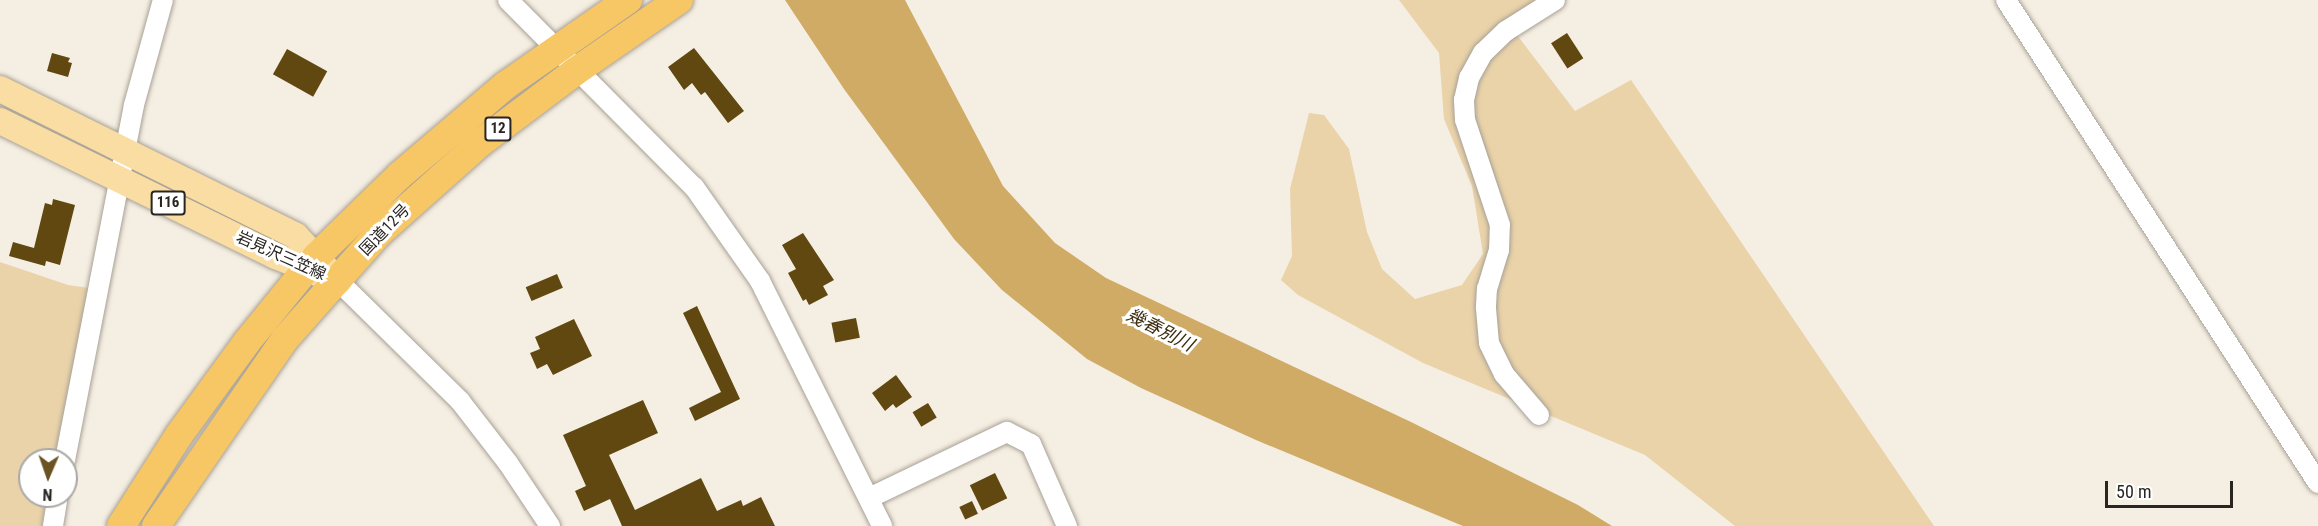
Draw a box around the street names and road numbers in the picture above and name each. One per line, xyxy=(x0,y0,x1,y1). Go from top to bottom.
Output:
road number: 12 xyxy=(483,117,513,141)
road number: 116 xyxy=(150,191,186,215)
street label: 国道12号 xyxy=(356,200,414,260)
street label: 岩見沢三笠線 xyxy=(233,228,329,284)

